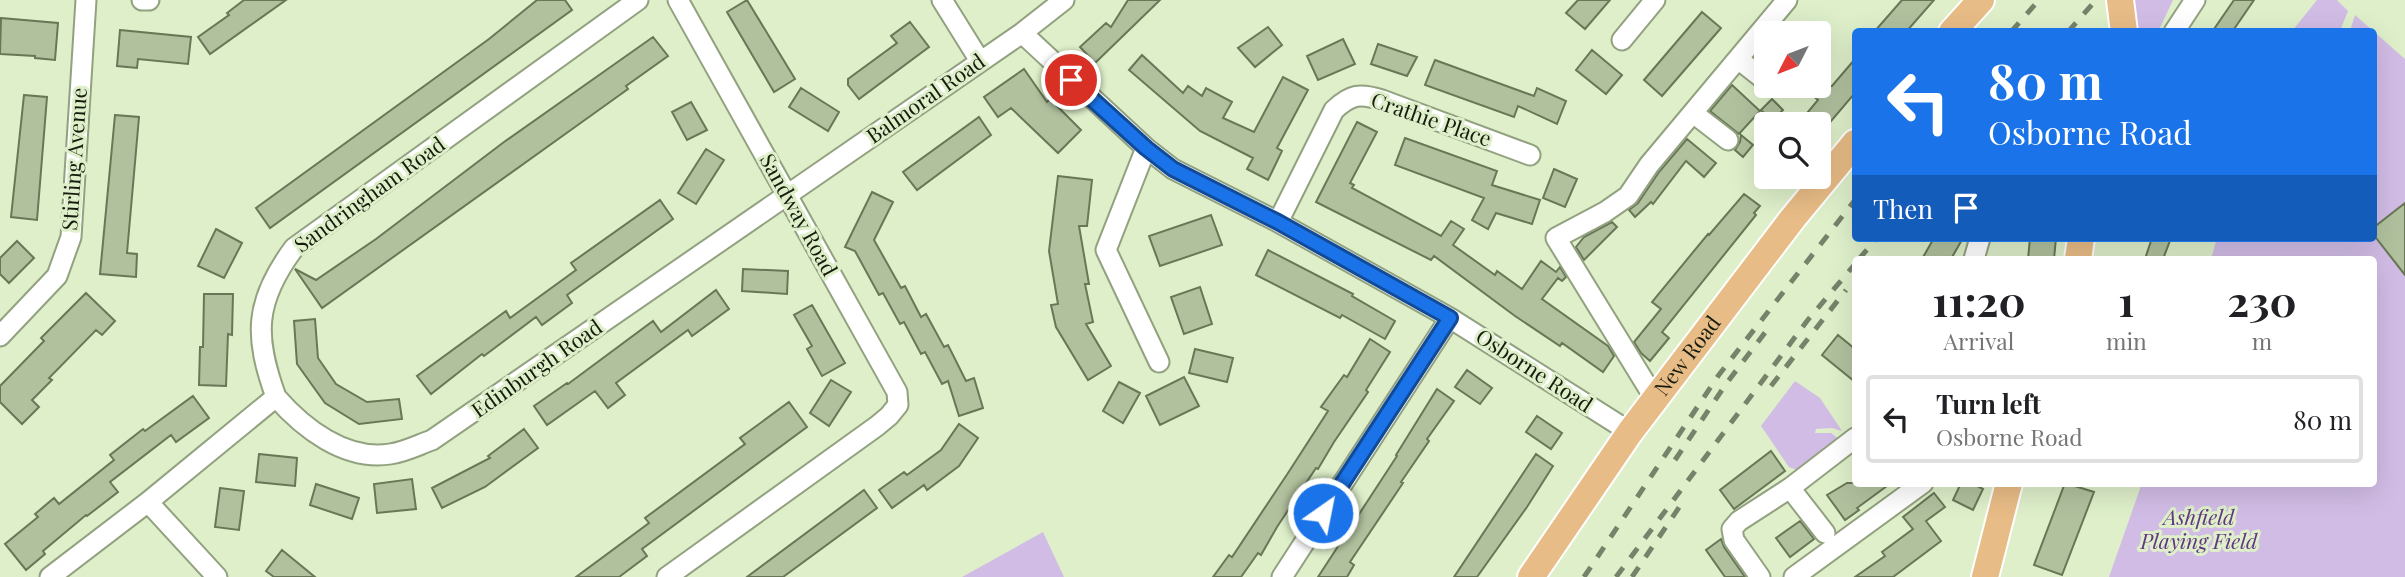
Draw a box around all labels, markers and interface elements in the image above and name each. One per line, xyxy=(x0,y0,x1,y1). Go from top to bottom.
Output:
north arrow xyxy=(1754,21,1830,98)
map controls xyxy=(1754,21,1831,189)
street label: Balmoral Road xyxy=(860,46,990,149)
text: 80 m xyxy=(1988,47,2103,112)
pin xyxy=(1041,50,1101,110)
icon: left xyxy=(1873,56,1964,147)
icon: arrive xyxy=(1052,61,1090,99)
street label: Crathie Place xyxy=(1368,84,1496,152)
street label: Stirling Avenue xyxy=(54,86,92,231)
text: Osborne Road xyxy=(1988,110,2192,153)
button: search xyxy=(1754,112,1831,189)
street label: Sandringham Road xyxy=(288,129,450,258)
street label: Sandway Road xyxy=(755,148,845,280)
icon: arrive xyxy=(1947,189,1985,227)
text: Then xyxy=(1873,191,1933,226)
text: 11:20 xyxy=(1932,272,2026,328)
text: 1 xyxy=(2118,272,2134,328)
text: 230 xyxy=(2227,272,2297,328)
street label: New Road xyxy=(1647,309,1726,401)
street label: Edinburgh Road xyxy=(465,312,607,423)
street label: Osborne Road xyxy=(1471,321,1599,417)
text: Arrival xyxy=(1944,325,2014,356)
text: min xyxy=(2106,325,2147,356)
text: m xyxy=(2252,325,2272,356)
text: Turn left xyxy=(1936,386,2041,421)
icon: left xyxy=(1877,400,1915,438)
text: 80 m xyxy=(2293,402,2352,437)
text: Osborne Road xyxy=(1936,421,2083,452)
position arrow xyxy=(1286,476,1360,550)
park label: Ashfield Playing Field xyxy=(2140,502,2258,554)

